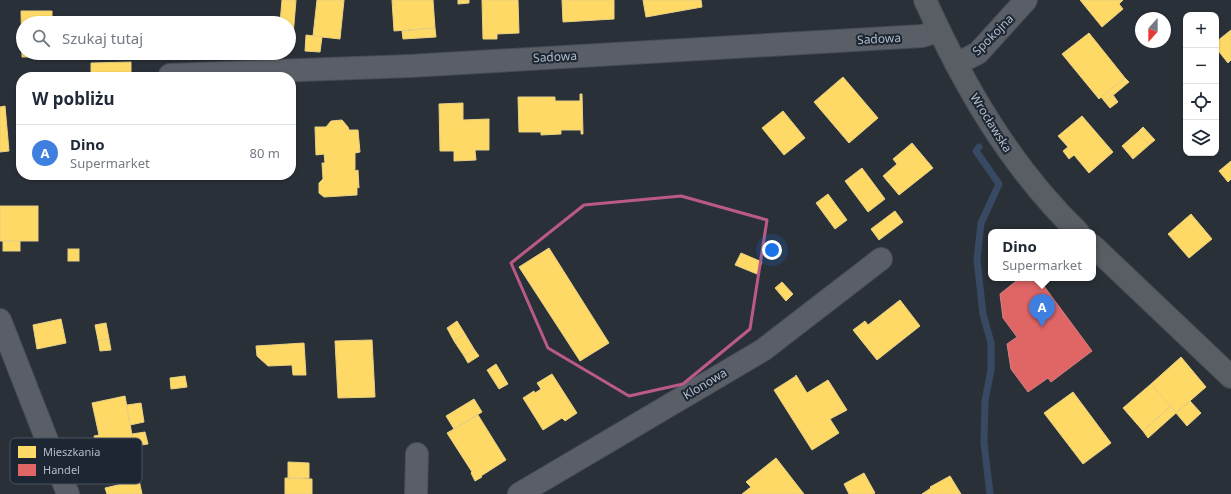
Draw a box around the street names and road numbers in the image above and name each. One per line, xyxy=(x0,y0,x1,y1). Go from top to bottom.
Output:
street label: Spokojna xyxy=(968,10,1017,59)
street label: Sadowa xyxy=(857,29,901,48)
street label: Sadowa xyxy=(533,47,577,66)
street label: Wrocławska xyxy=(966,90,1016,156)
street label: Klonowa xyxy=(680,364,730,403)

